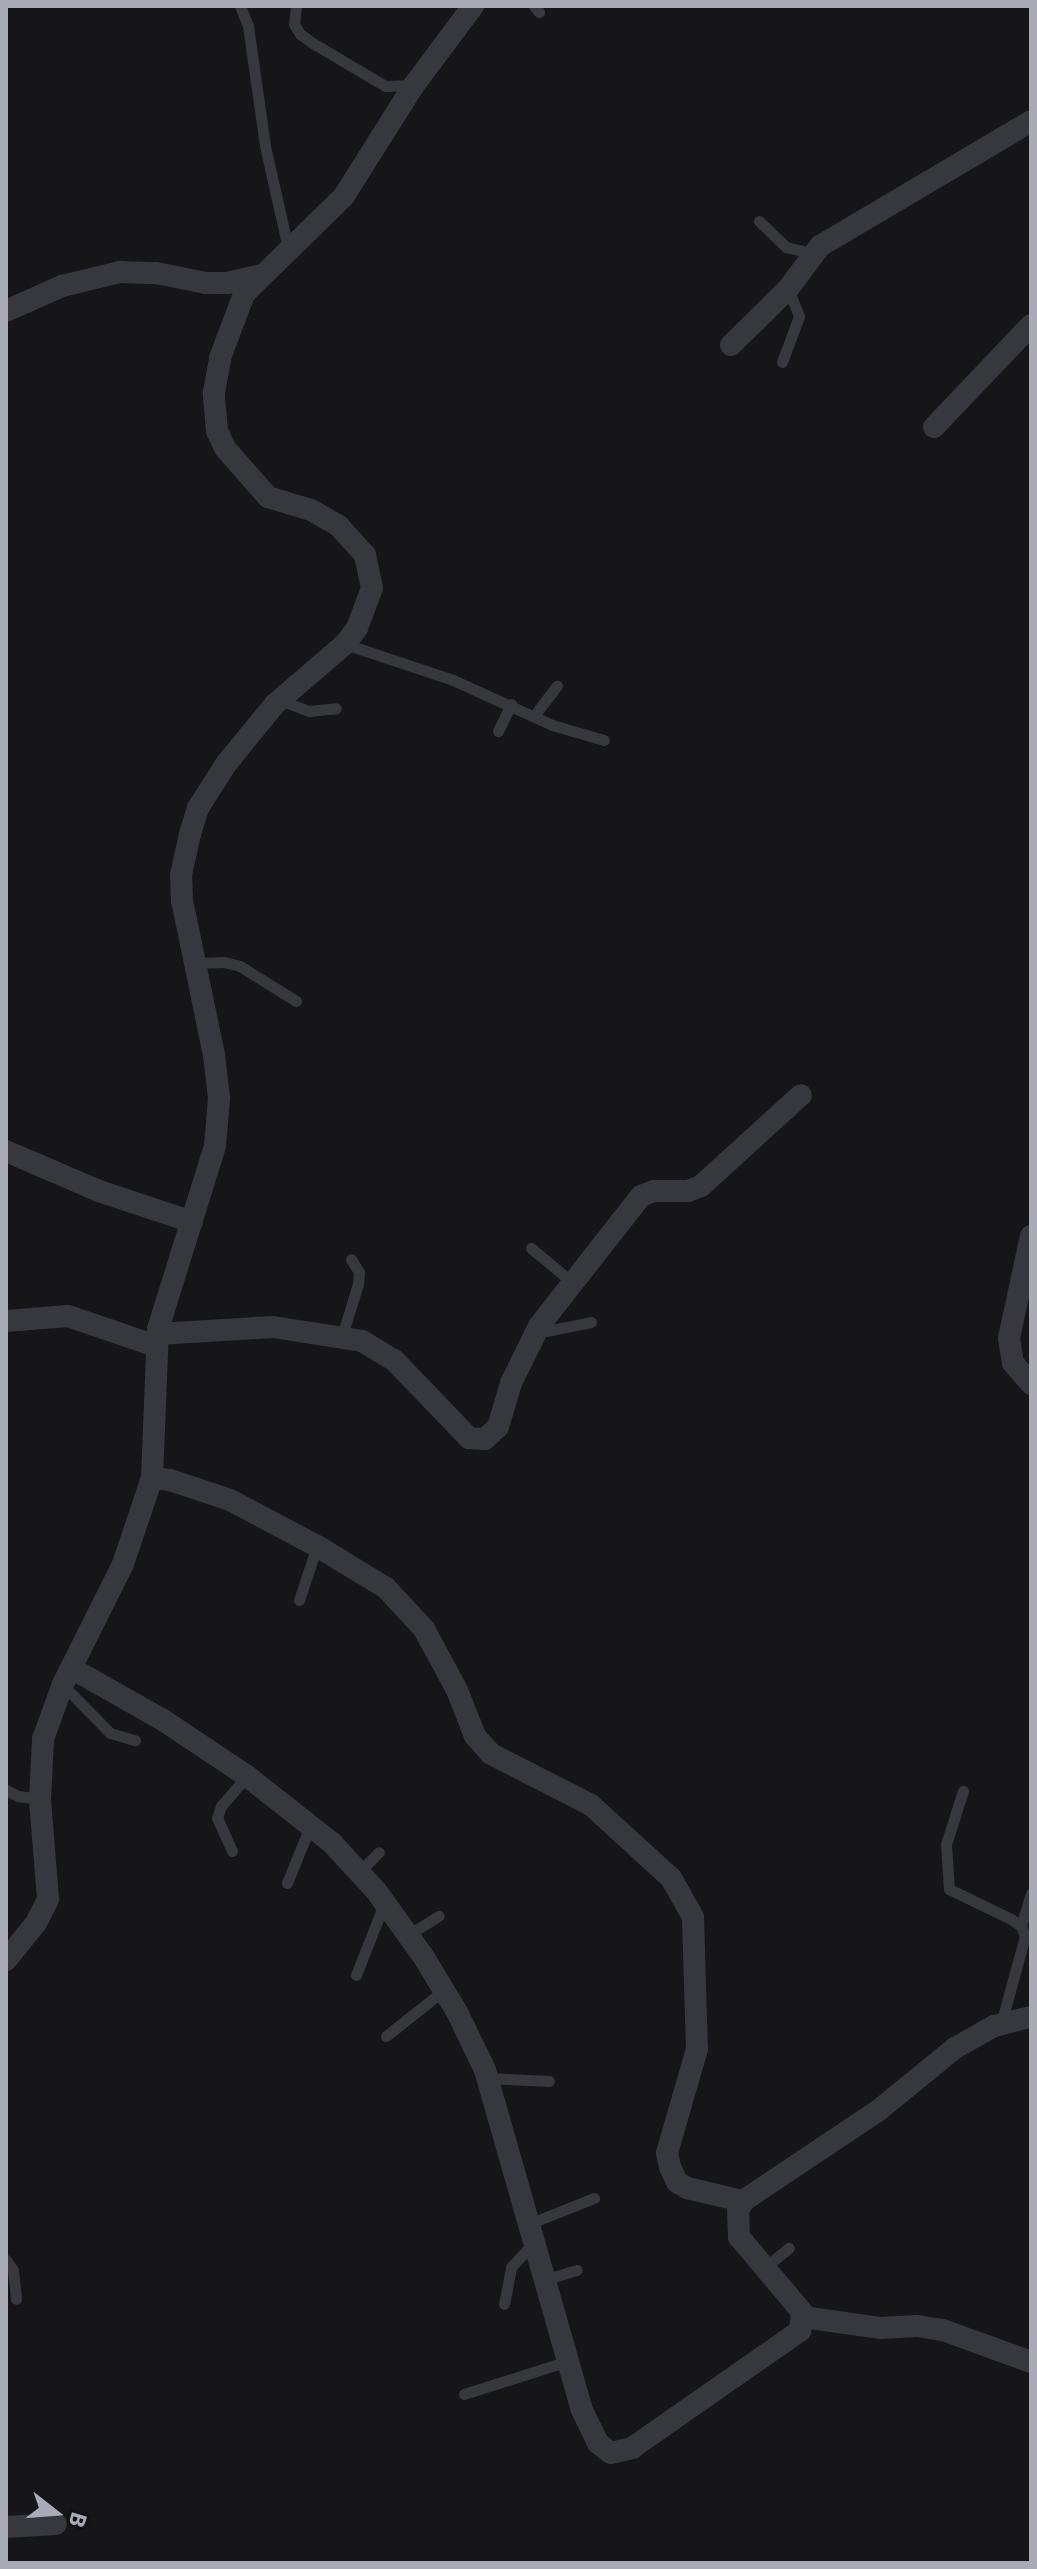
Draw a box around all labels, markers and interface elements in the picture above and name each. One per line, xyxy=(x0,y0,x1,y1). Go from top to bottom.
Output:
north arrow xyxy=(16,2473,96,2553)
text: B xyxy=(62,2509,95,2531)

